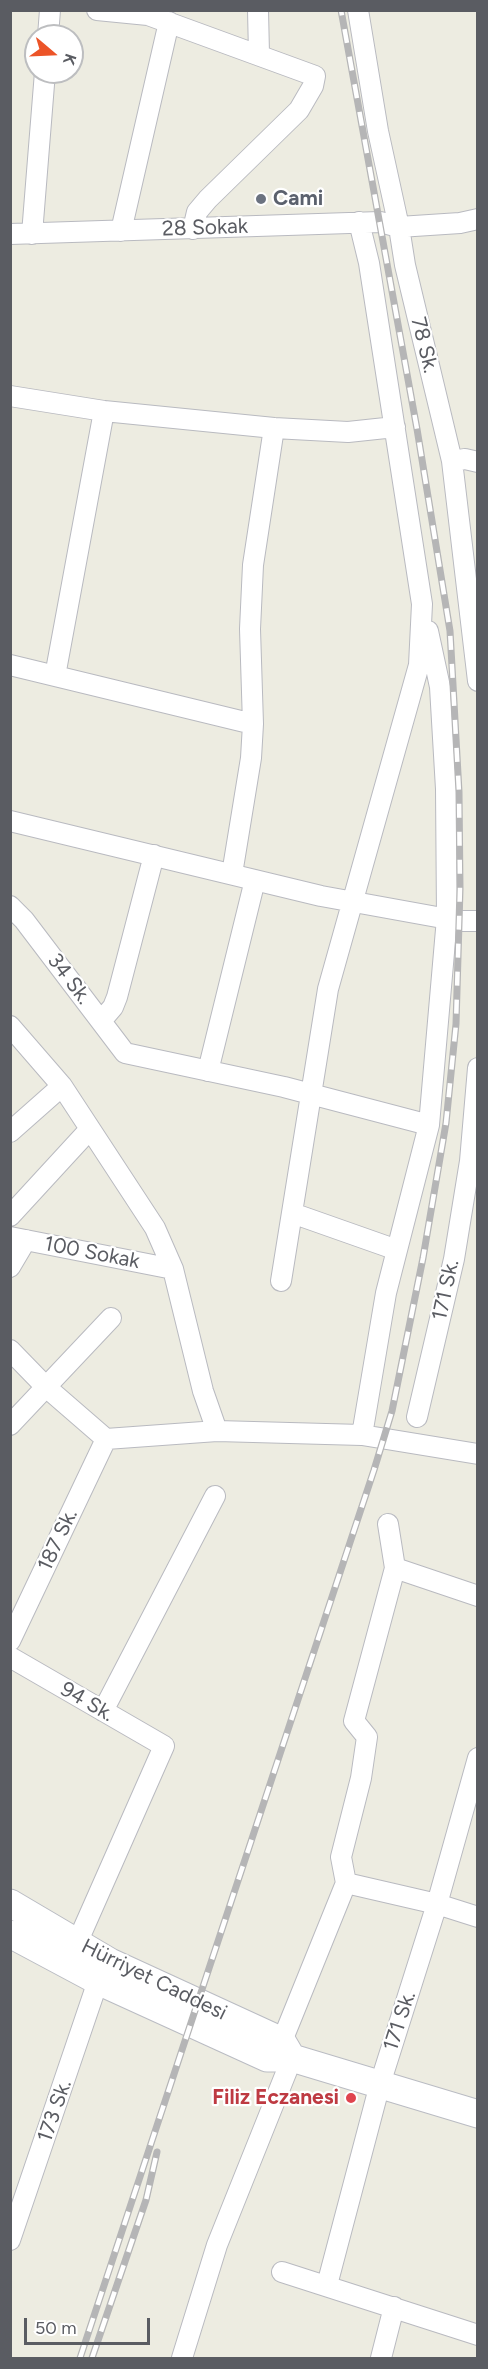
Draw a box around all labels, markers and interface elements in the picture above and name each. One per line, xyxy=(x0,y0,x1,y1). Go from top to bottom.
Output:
north arrow xyxy=(24,24,84,84)
text: K xyxy=(59,51,80,68)
place label: Cami xyxy=(273,186,323,212)
marker: Cami xyxy=(254,192,268,206)
street label: 28 Sokak xyxy=(162,214,248,242)
street label: 78 Sk. xyxy=(405,314,443,376)
street label: 34 Sk. xyxy=(42,949,96,1009)
street label: 100 Sokak xyxy=(42,1231,142,1275)
street label: 171 Sk. xyxy=(427,1257,465,1323)
street label: 187 Sk. xyxy=(33,1505,83,1575)
street label: 94 Sk. xyxy=(56,1677,118,1727)
street label: Hürriyet Caddesi xyxy=(77,1934,231,2026)
street label: 171 Sk. xyxy=(379,1988,421,2054)
street label: 173 Sk. xyxy=(33,2077,77,2145)
place label: Filiz Eczanesi xyxy=(212,2085,339,2111)
marker: Filiz Eczanesi xyxy=(344,2091,358,2105)
scale bar xyxy=(27,2306,153,2344)
text: 50 m xyxy=(35,2317,77,2339)

